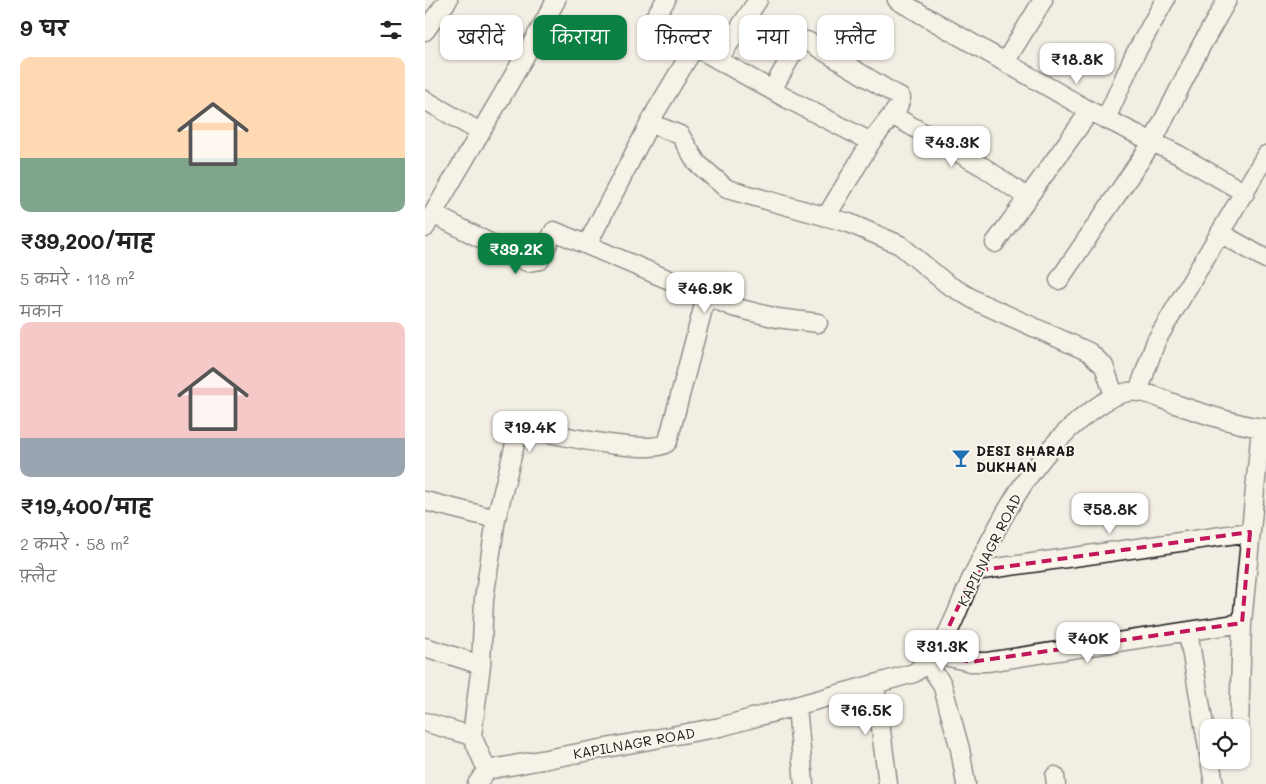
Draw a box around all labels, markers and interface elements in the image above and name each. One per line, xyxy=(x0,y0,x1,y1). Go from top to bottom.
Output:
text: 9 घर xyxy=(20,14,68,41)
chip: खरीदें xyxy=(440,15,523,60)
chip: किराया xyxy=(533,15,627,60)
chip: फ़िल्टर xyxy=(637,15,729,60)
chip: नया xyxy=(739,15,807,60)
chip: फ़्लैट xyxy=(817,15,894,60)
icon: filters xyxy=(377,16,405,44)
pin: ₹18.8K xyxy=(1036,42,1118,85)
text: ₹18.8K xyxy=(1051,48,1103,69)
icon: home xyxy=(168,89,258,179)
pin: ₹43.3K xyxy=(911,126,993,168)
text: ₹43.3K xyxy=(924,131,980,152)
text: ₹39,200/माह xyxy=(20,227,154,254)
pin: ₹39.2K xyxy=(475,232,557,275)
text: ₹39.2K xyxy=(489,238,543,259)
text: 5 कमरे · 118 m² xyxy=(20,268,134,289)
pin: ₹46.9K xyxy=(664,272,746,314)
text: ₹46.9K xyxy=(677,277,733,298)
text: मकान xyxy=(20,300,62,321)
icon: home xyxy=(168,354,258,444)
pin: ₹19.4K xyxy=(489,410,571,453)
text: ₹19.4K xyxy=(504,416,556,437)
place label: DESI SHARAB DUKHAN xyxy=(976,441,1075,476)
bar icon: DESI SHARAB DUKHAN xyxy=(950,447,972,469)
street label: KAPILNAGR ROAD xyxy=(953,491,1025,609)
text: ₹19,400/माह xyxy=(20,492,152,519)
pin: ₹58.8K xyxy=(1069,492,1151,535)
text: ₹58.8K xyxy=(1082,498,1138,519)
text: 2 कमरे · 58 m² xyxy=(20,533,129,554)
text: फ़्लैट xyxy=(20,565,56,586)
pin: ₹40K xyxy=(1058,622,1118,664)
text: ₹40K xyxy=(1067,627,1109,648)
pin: ₹31.3K xyxy=(901,630,983,672)
text: ₹31.3K xyxy=(916,635,968,656)
pin: ₹16.5K xyxy=(825,694,907,736)
text: ₹16.5K xyxy=(840,699,892,720)
map controls xyxy=(1200,719,1250,769)
button: locate xyxy=(1200,719,1250,769)
street label: KAPILNAGR ROAD xyxy=(572,723,696,763)

